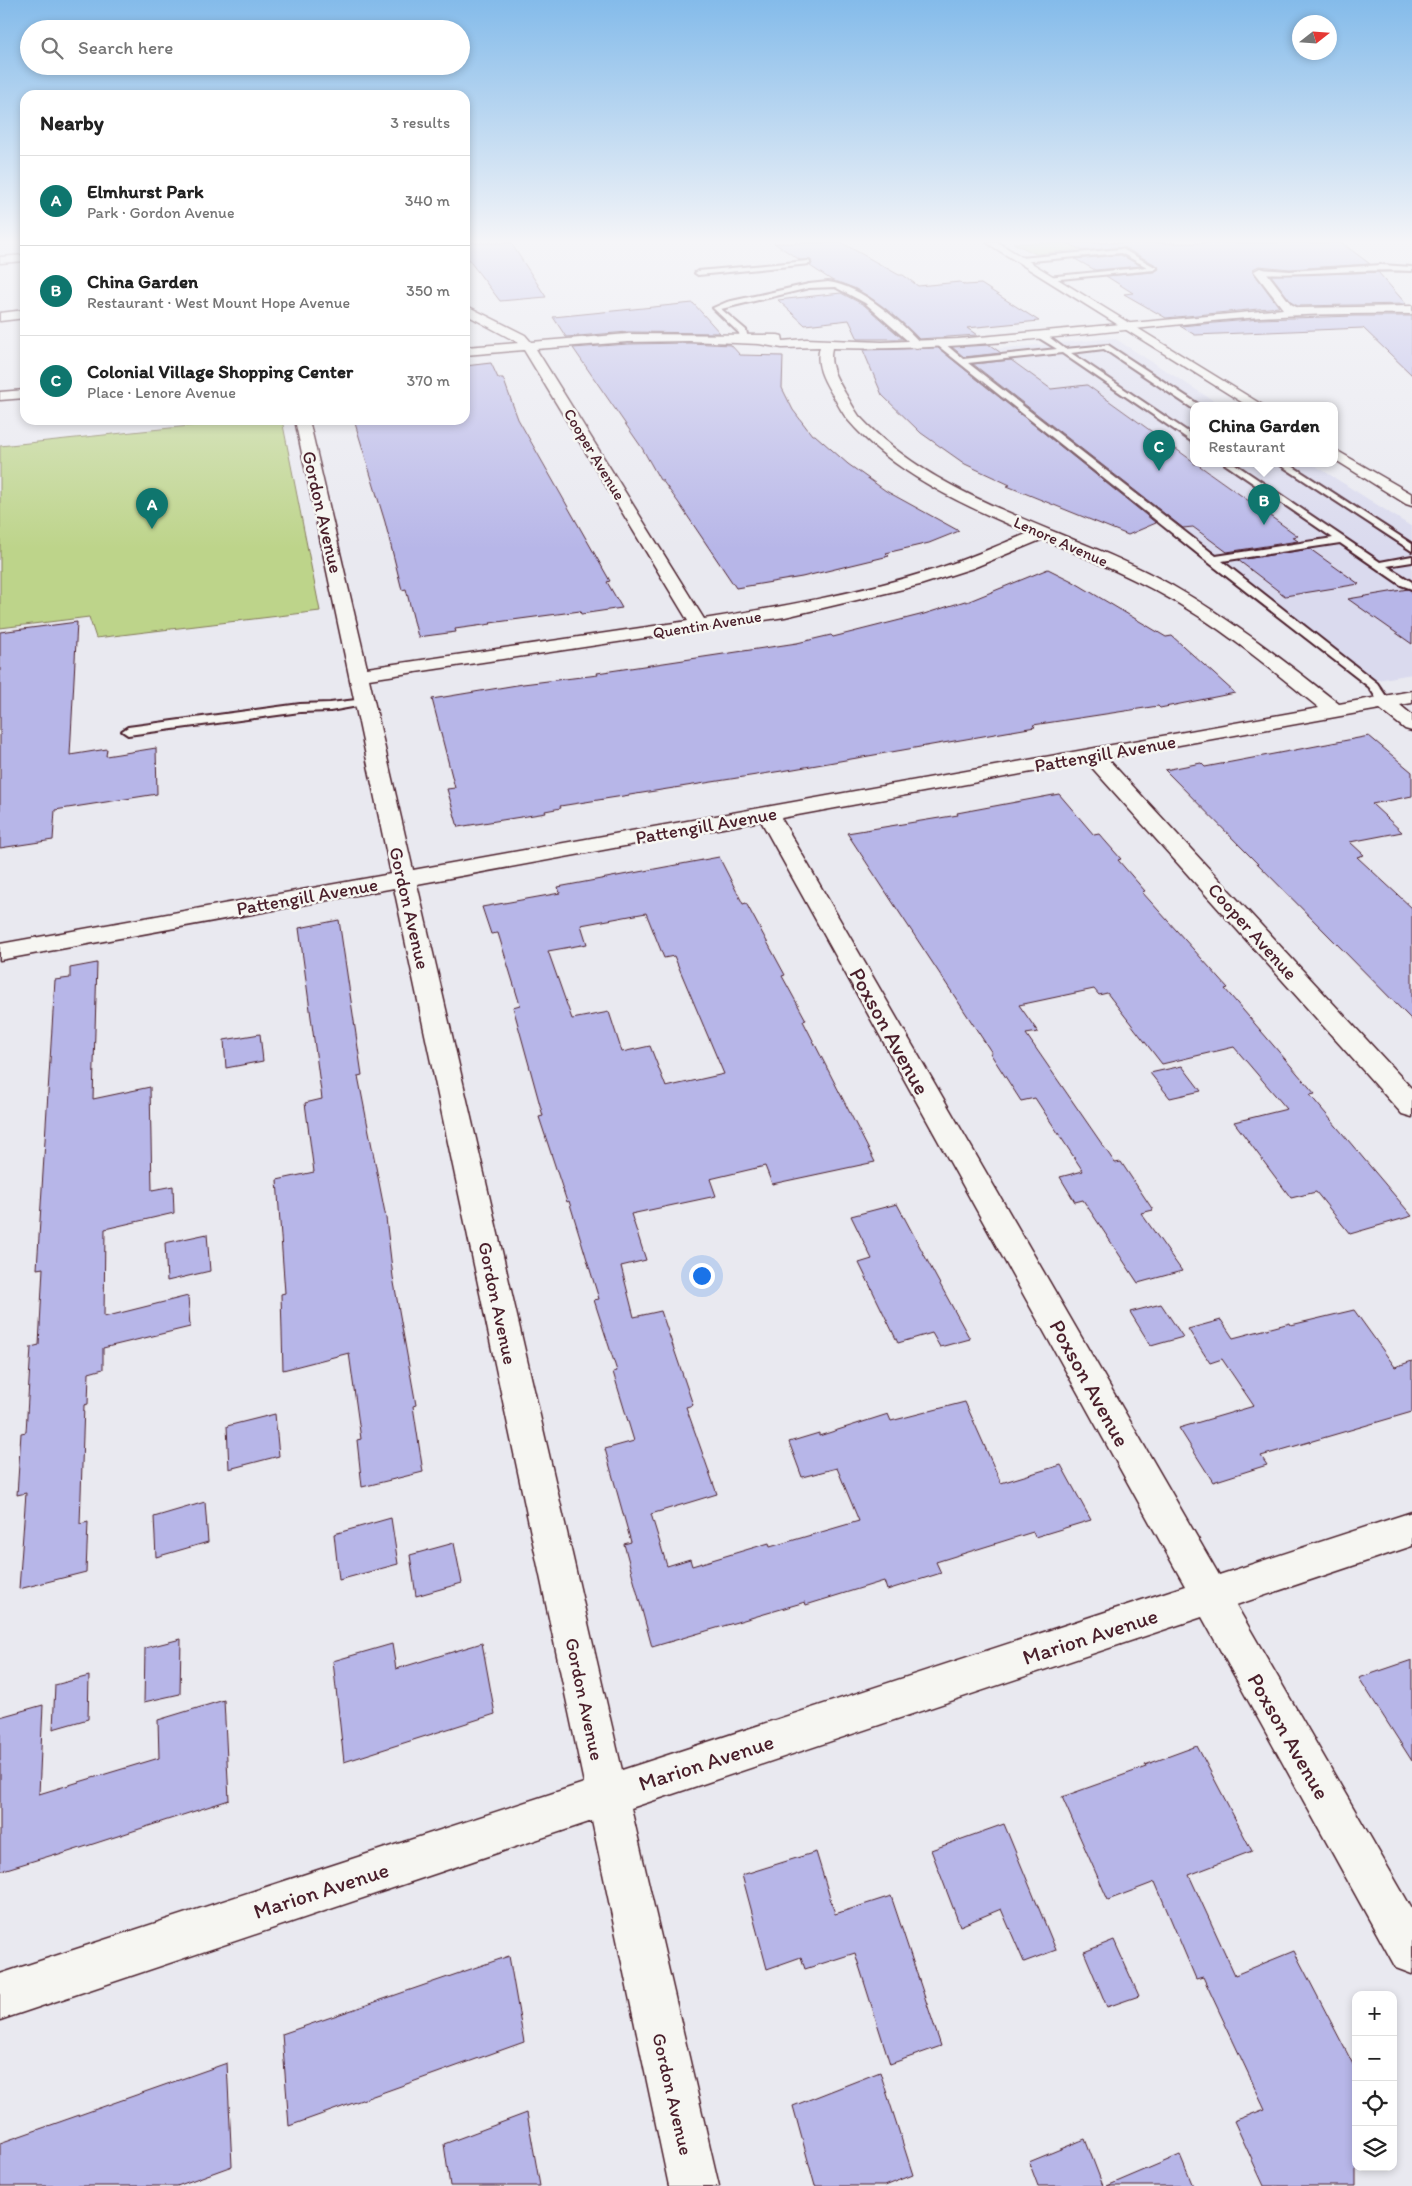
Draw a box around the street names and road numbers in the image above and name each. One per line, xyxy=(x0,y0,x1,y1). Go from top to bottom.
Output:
street label: Cooper Avenue xyxy=(560,405,629,504)
street label: Gordon Avenue xyxy=(297,449,348,575)
street label: Lenore Avenue xyxy=(1011,512,1111,571)
street label: Quentin Avenue xyxy=(651,606,763,642)
street label: Pattengill Avenue xyxy=(1033,730,1178,777)
street label: Pattengill Avenue xyxy=(634,802,779,849)
street label: Gordon Avenue xyxy=(384,845,435,971)
street label: Pattengill Avenue xyxy=(235,873,380,920)
street label: Cooper Avenue xyxy=(1203,878,1302,985)
street label: Poxson Avenue xyxy=(843,963,936,1100)
street label: Gordon Avenue xyxy=(473,1240,522,1367)
street label: Poxson Avenue xyxy=(1043,1315,1136,1452)
street label: Marion Avenue xyxy=(1019,1602,1161,1671)
street label: Gordon Avenue xyxy=(560,1636,609,1763)
street label: Poxson Avenue xyxy=(1242,1668,1336,1804)
street label: Marion Avenue xyxy=(635,1728,777,1797)
street label: Marion Avenue xyxy=(250,1856,392,1925)
street label: Gordon Avenue xyxy=(647,2031,698,2157)

